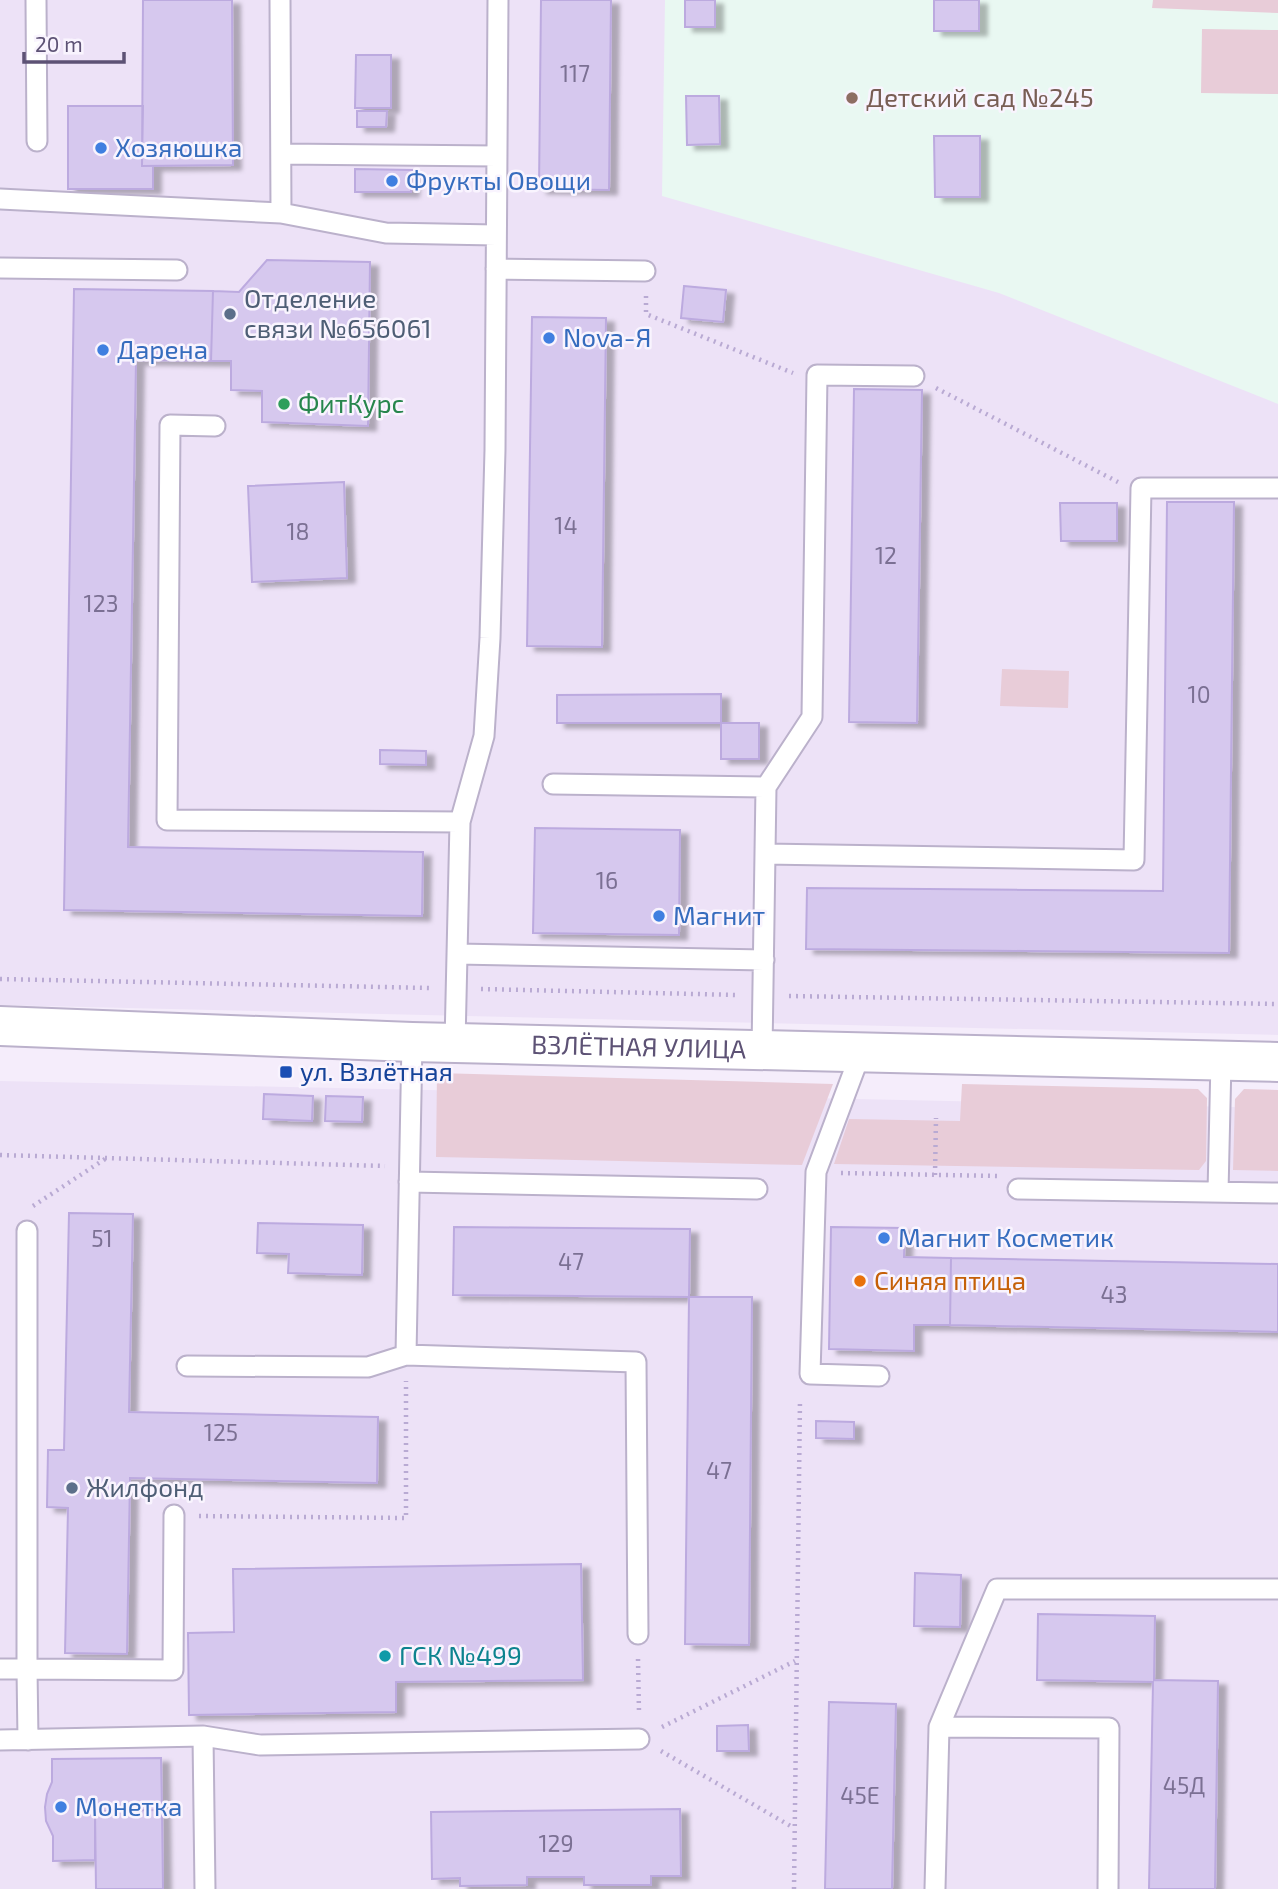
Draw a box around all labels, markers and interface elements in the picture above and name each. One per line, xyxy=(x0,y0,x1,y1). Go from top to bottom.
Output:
scale bar xyxy=(24,21,124,65)
text: 20 m xyxy=(35,31,83,56)
house number: 117 xyxy=(560,59,590,87)
place label: Детский сад №245 xyxy=(866,81,1094,112)
marker: Детский сад №245 xyxy=(844,90,860,106)
place label: Хозяюшка xyxy=(115,131,242,162)
marker: Хозяюшка xyxy=(93,140,109,156)
place label: Фрукты Овощи xyxy=(406,164,591,196)
marker: Фрукты Овощи xyxy=(384,173,400,189)
place label: Отделение связи №656061 xyxy=(244,282,432,343)
marker: Отделение связи №656061 xyxy=(222,306,238,322)
place label: Nova-Я xyxy=(563,321,651,352)
marker: Nova-Я xyxy=(541,330,557,346)
place label: Дарена xyxy=(117,333,208,364)
marker: Дарена xyxy=(95,342,111,358)
place label: ФитКурс xyxy=(298,387,404,419)
marker: ФитКурс xyxy=(276,396,292,412)
house number: 14 xyxy=(554,511,578,539)
house number: 18 xyxy=(286,517,310,545)
house number: 12 xyxy=(875,541,897,569)
house number: 123 xyxy=(84,589,118,617)
house number: 10 xyxy=(1187,680,1211,708)
house number: 16 xyxy=(596,866,618,894)
place label: Магнит xyxy=(673,899,766,930)
marker: Магнит xyxy=(651,908,667,924)
street label: ВЗЛЁТНАЯ УЛИЦА xyxy=(531,1028,746,1064)
place label: ул. Взлётная xyxy=(300,1055,453,1087)
marker: ул. Взлётная xyxy=(278,1064,294,1080)
place label: Магнит Косметик xyxy=(898,1221,1114,1252)
house number: 51 xyxy=(91,1224,113,1252)
marker: Магнит Косметик xyxy=(876,1230,892,1246)
house number: 47 xyxy=(558,1247,584,1275)
place label: Синяя птица xyxy=(874,1264,1026,1295)
marker: Синяя птица xyxy=(852,1273,868,1289)
house number: 43 xyxy=(1101,1280,1127,1308)
house number: 125 xyxy=(204,1418,238,1446)
house number: 47 xyxy=(706,1456,732,1484)
place label: Жилфонд xyxy=(86,1471,203,1502)
marker: Жилфонд xyxy=(64,1480,80,1496)
place label: ГСК №499 xyxy=(399,1639,522,1670)
marker: ГСК №499 xyxy=(377,1648,393,1664)
house number: 45Д xyxy=(1163,1771,1205,1799)
house number: 45Е xyxy=(840,1781,880,1809)
place label: Монетка xyxy=(75,1790,182,1821)
marker: Монетка xyxy=(53,1799,69,1815)
house number: 129 xyxy=(538,1829,574,1857)

